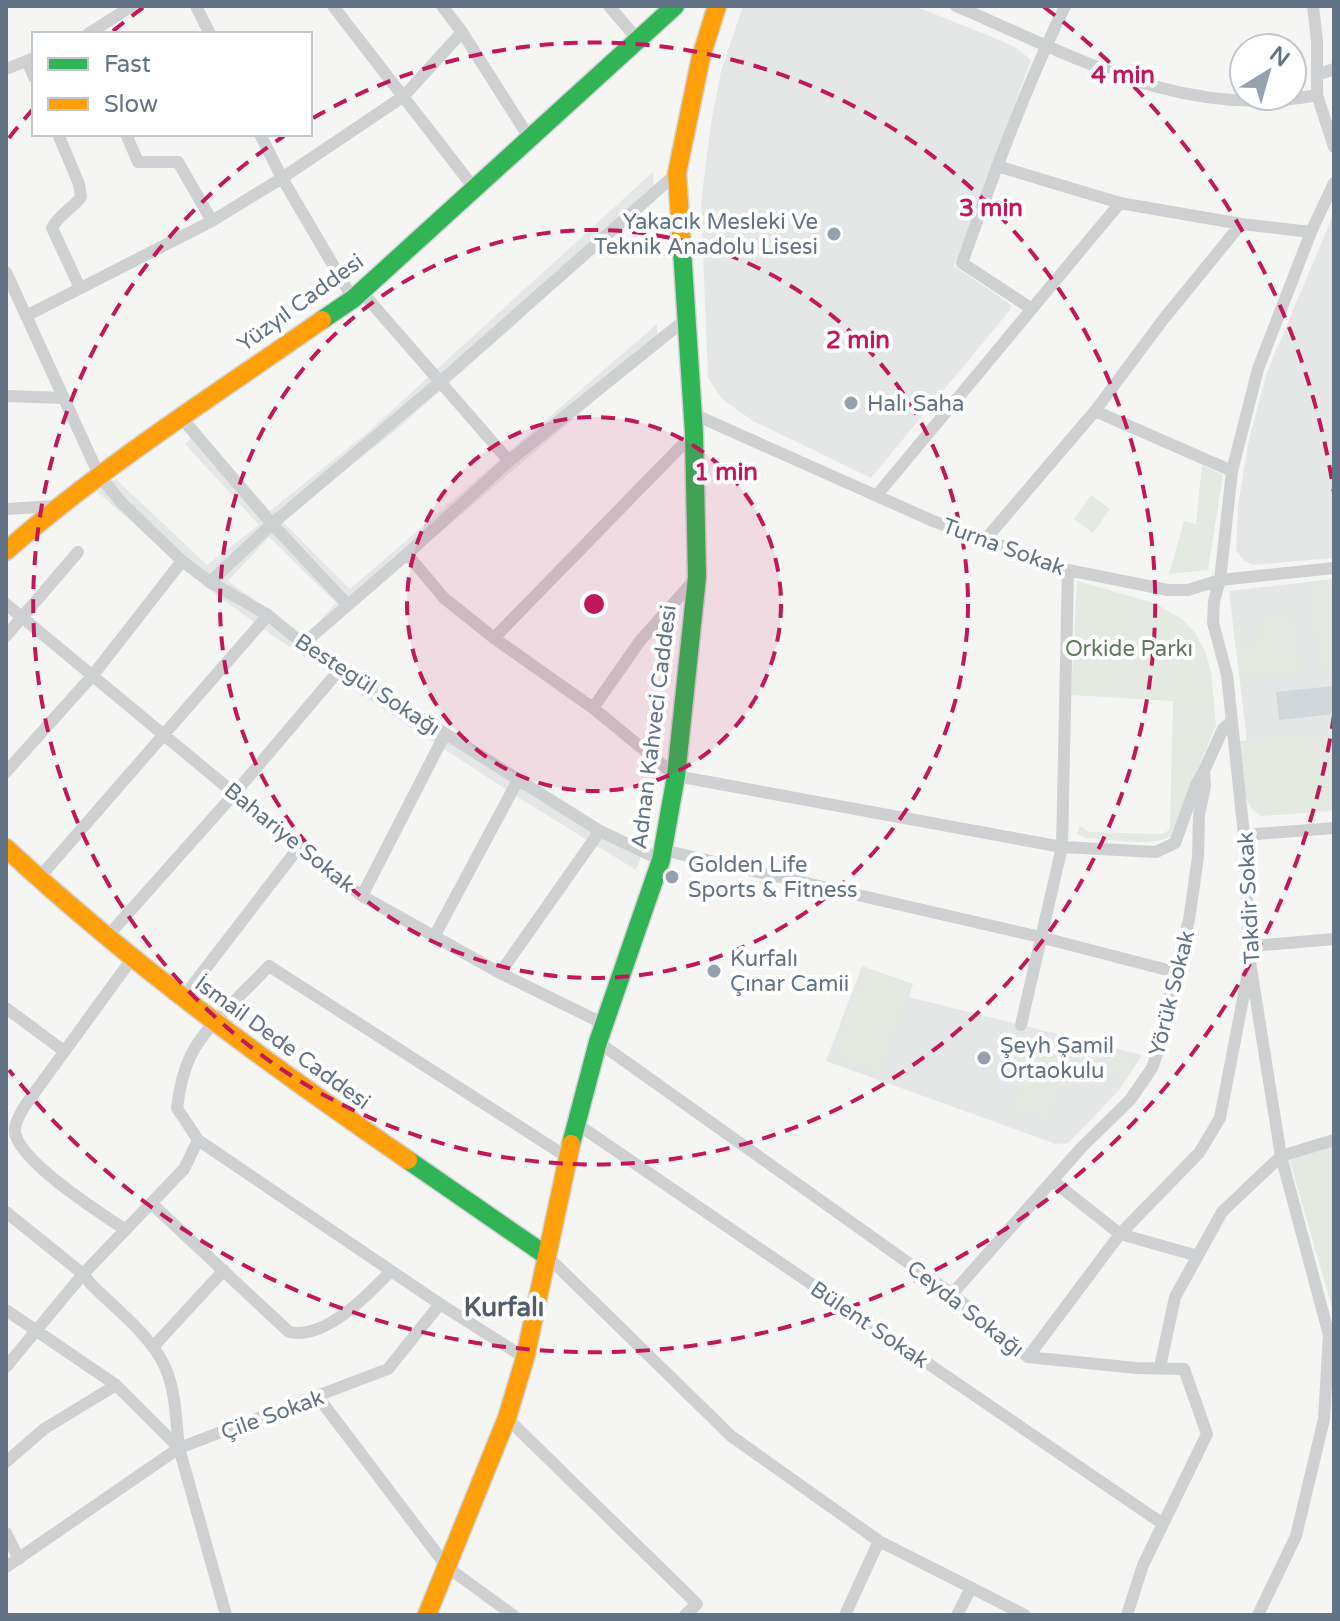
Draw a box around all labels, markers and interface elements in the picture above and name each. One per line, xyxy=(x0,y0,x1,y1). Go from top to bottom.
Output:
legend xyxy=(32,32,312,136)
north arrow xyxy=(1228,32,1308,112)
text: N xyxy=(1265,41,1294,73)
text: Fast xyxy=(104,50,151,79)
text: 4 min xyxy=(1091,61,1155,90)
text: Slow xyxy=(104,90,158,119)
text: 3 min xyxy=(959,194,1023,223)
place label: Yakacık Mesleki Ve Teknik Anadolu Lisesi xyxy=(594,209,818,260)
marker: Yakacık Mesleki Ve Teknik Anadolu Lisesi xyxy=(825,225,843,243)
street label: Yüzyıl Caddesi xyxy=(233,248,369,357)
text: 2 min xyxy=(826,326,890,355)
place label: Halı Saha xyxy=(867,391,964,417)
marker: Halı Saha xyxy=(842,394,860,412)
text: 1 min xyxy=(694,458,758,487)
street label: Turna Sokak xyxy=(939,513,1068,581)
centre of rings xyxy=(580,590,608,618)
street label: Adnan Kahveci Caddesi xyxy=(626,603,682,851)
street label: Bestegül Sokağı xyxy=(290,628,445,741)
park label: Orkide Parkı xyxy=(1065,636,1193,662)
street label: Bahariye Sokak xyxy=(219,777,360,898)
street label: Takdir Sokak xyxy=(1233,831,1265,965)
place label: Golden Life Sports & Fitness xyxy=(688,852,858,903)
marker: Golden Life Sports & Fitness xyxy=(663,868,681,886)
street label: Yörük Sokak xyxy=(1144,928,1200,1059)
place label: Kurfalı Çınar Camii xyxy=(730,946,849,997)
marker: Kurfalı Çınar Camii xyxy=(705,962,723,980)
street label: İsmail Dede Caddesi xyxy=(190,970,375,1115)
place label: Şeyh Şamil Ortaokulu xyxy=(1000,1033,1114,1084)
marker: Şeyh Şamil Ortaokulu xyxy=(975,1049,993,1067)
street label: Ceyda Sokağı xyxy=(902,1255,1029,1363)
street label: Bülent Sokak xyxy=(805,1276,933,1374)
district label: Kurfalı xyxy=(464,1292,544,1323)
street label: Çile Sokak xyxy=(217,1384,327,1446)

